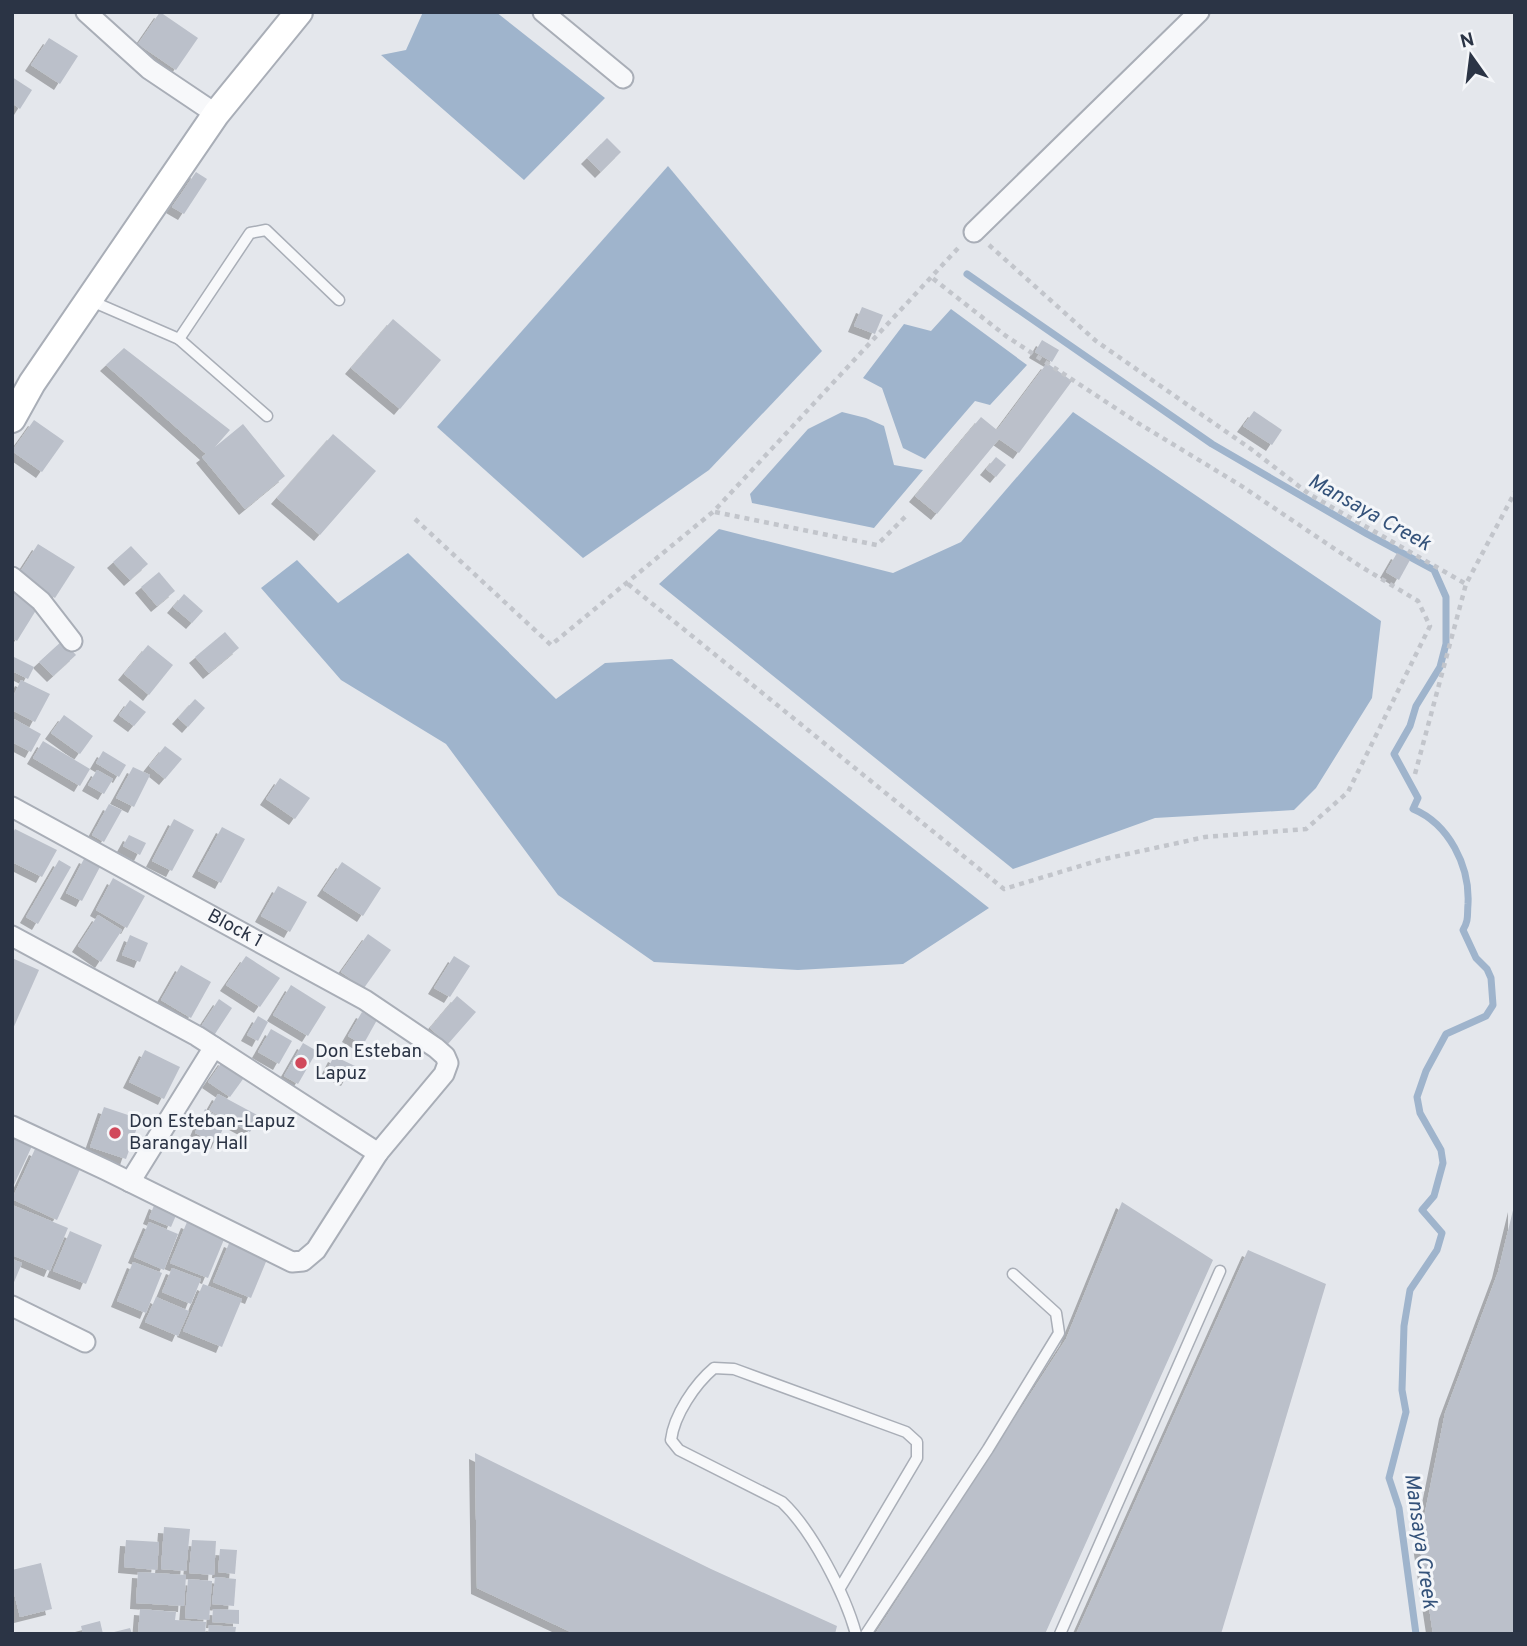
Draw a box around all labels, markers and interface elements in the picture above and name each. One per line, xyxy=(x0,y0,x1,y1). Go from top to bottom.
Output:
north arrow xyxy=(1436,21,1506,91)
text: N xyxy=(1458,28,1477,55)
water label: Mansaya Creek xyxy=(1303,468,1436,558)
street label: Block 1 xyxy=(203,904,267,954)
place label: Don Esteban Lapuz xyxy=(315,1040,422,1086)
marker: Don Esteban Lapuz xyxy=(293,1055,309,1071)
place label: Don Esteban-Lapuz Barangay Hall xyxy=(129,1110,296,1156)
marker: Don Esteban-Lapuz Barangay Hall xyxy=(107,1125,123,1141)
water label: Mansaya Creek xyxy=(1397,1472,1443,1611)

